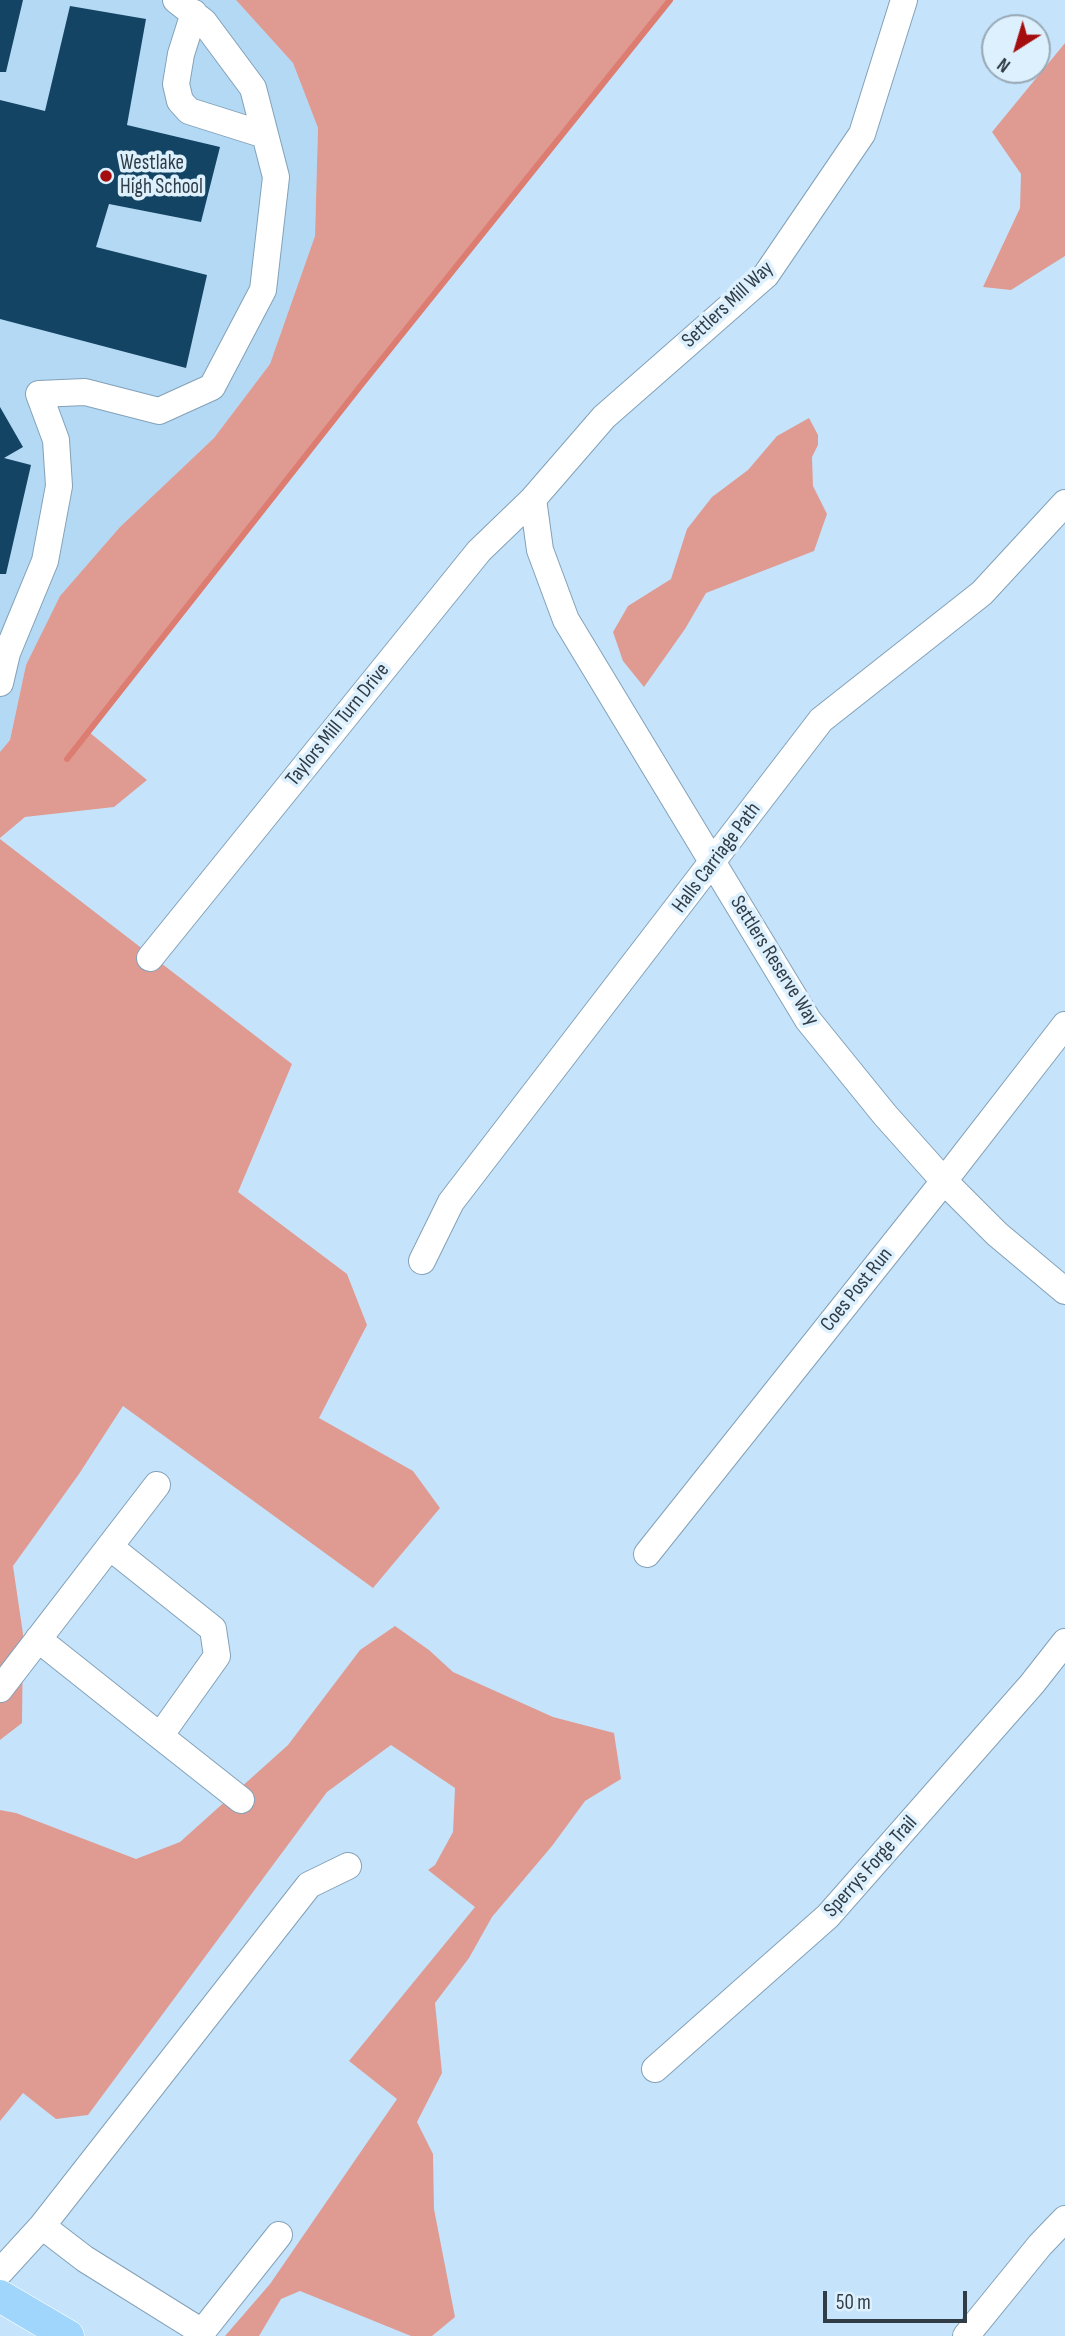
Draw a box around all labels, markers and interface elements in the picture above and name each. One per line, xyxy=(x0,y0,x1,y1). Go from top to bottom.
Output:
north arrow xyxy=(981,14,1051,84)
text: N xyxy=(993,52,1015,77)
place label: Westlake High School xyxy=(120,151,203,201)
marker: Westlake High School xyxy=(98,168,114,184)
street label: Settlers Mill Way xyxy=(677,256,779,354)
street label: Taylors Mill Turn Drive xyxy=(281,658,395,792)
street label: Halls Carriage Path xyxy=(667,798,767,918)
street label: Settlers Reserve Way xyxy=(724,892,824,1030)
street label: Coes Post Run xyxy=(816,1243,898,1337)
street label: Sperrys Forge Trail xyxy=(819,1811,923,1923)
scale bar xyxy=(827,2276,970,2320)
text: 50 m xyxy=(836,2290,871,2315)

